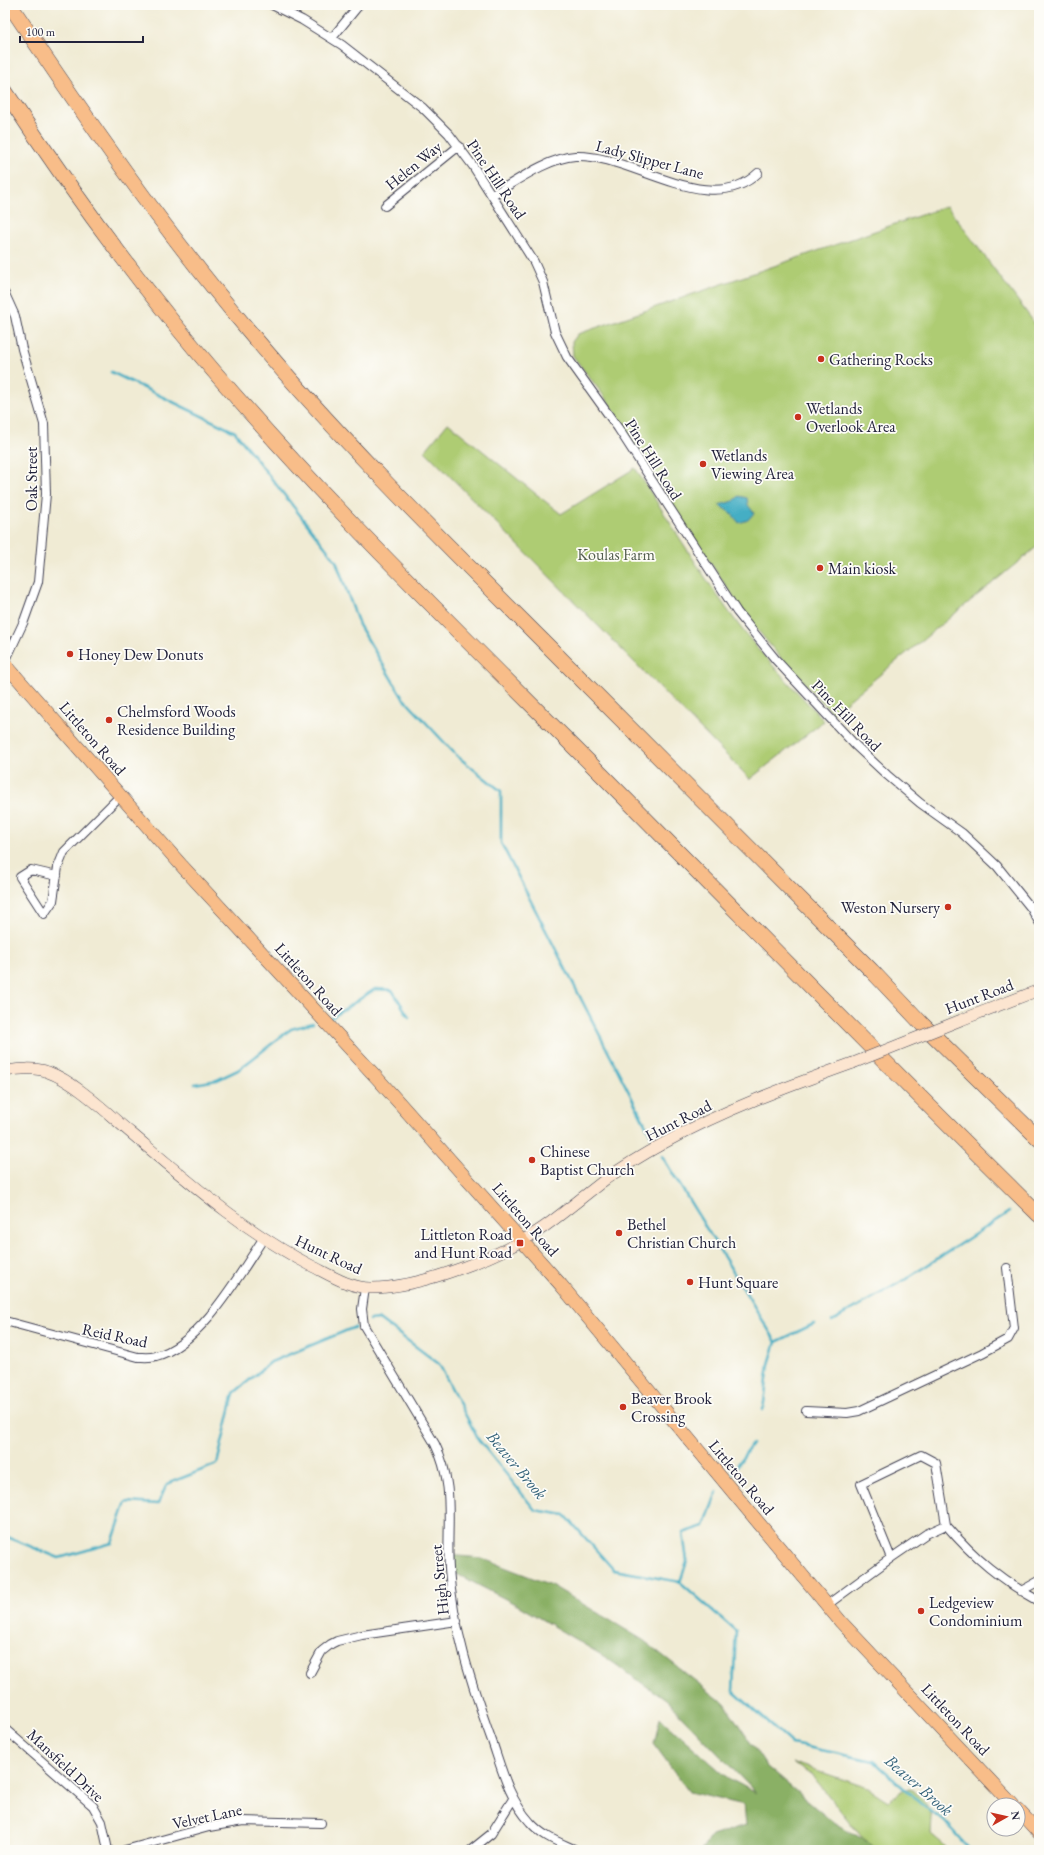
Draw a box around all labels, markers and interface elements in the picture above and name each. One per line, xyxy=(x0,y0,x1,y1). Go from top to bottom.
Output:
scale bar xyxy=(20,18,143,44)
text: 100 m xyxy=(26,24,56,40)
street label: Helen Way xyxy=(381,135,447,195)
street label: Pine Hill Road xyxy=(462,135,531,224)
street label: Lady Slipper Lane xyxy=(594,135,706,184)
place label: Gathering Rocks xyxy=(829,349,933,370)
marker: Gathering Rocks xyxy=(816,354,826,364)
place label: Wetlands Overlook Area xyxy=(806,398,896,437)
marker: Wetlands Overlook Area xyxy=(793,412,803,422)
street label: Pine Hill Road xyxy=(620,415,687,505)
place label: Wetlands Viewing Area xyxy=(711,445,795,484)
street label: Oak Street xyxy=(21,447,42,511)
marker: Wetlands Viewing Area xyxy=(698,459,708,469)
park label: Koulas Farm xyxy=(577,544,655,565)
place label: Main kiosk xyxy=(828,558,897,579)
marker: Main kiosk xyxy=(815,563,825,573)
place label: Honey Dew Donuts xyxy=(78,644,203,665)
marker: Honey Dew Donuts xyxy=(65,649,75,659)
street label: Pine Hill Road xyxy=(807,675,887,756)
street label: Littleton Road xyxy=(55,697,131,780)
place label: Chelmsford Woods Residence Building xyxy=(117,701,236,740)
marker: Chelmsford Woods Residence Building xyxy=(104,715,114,725)
place label: Weston Nursery xyxy=(841,897,941,918)
marker: Weston Nursery xyxy=(943,902,953,912)
street label: Littleton Road xyxy=(270,938,348,1021)
street label: Hunt Road xyxy=(942,974,1017,1019)
street label: Hunt Road xyxy=(642,1094,716,1146)
place label: Chinese Baptist Church xyxy=(540,1141,635,1180)
marker: Chinese Baptist Church xyxy=(527,1155,537,1165)
street label: Littleton Road xyxy=(488,1178,564,1261)
place label: Bethel Christian Church xyxy=(627,1214,736,1253)
place label: Littleton Road and Hunt Road xyxy=(414,1224,513,1263)
marker: Bethel Christian Church xyxy=(614,1228,624,1238)
street label: Hunt Road xyxy=(292,1230,366,1279)
marker: Littleton Road and Hunt Road xyxy=(515,1238,525,1248)
place label: Hunt Square xyxy=(698,1272,778,1293)
marker: Hunt Square xyxy=(685,1277,695,1287)
street label: Reid Road xyxy=(80,1318,150,1353)
place label: Beaver Brook Crossing xyxy=(631,1388,712,1427)
marker: Beaver Brook Crossing xyxy=(618,1402,628,1412)
water label: Beaver Brook xyxy=(481,1425,552,1504)
street label: Littleton Road xyxy=(704,1436,780,1520)
street label: High Street xyxy=(425,1544,454,1616)
place label: Ledgeview Condominium xyxy=(929,1592,1023,1631)
marker: Ledgeview Condominium xyxy=(916,1606,926,1616)
street label: Littleton Road xyxy=(917,1679,995,1761)
street label: Mansfield Drive xyxy=(23,1724,109,1806)
water label: Beaver Brook xyxy=(880,1749,958,1821)
north arrow xyxy=(986,1797,1026,1837)
street label: Velvet Lane xyxy=(170,1799,244,1834)
text: N xyxy=(1008,1810,1023,1821)

